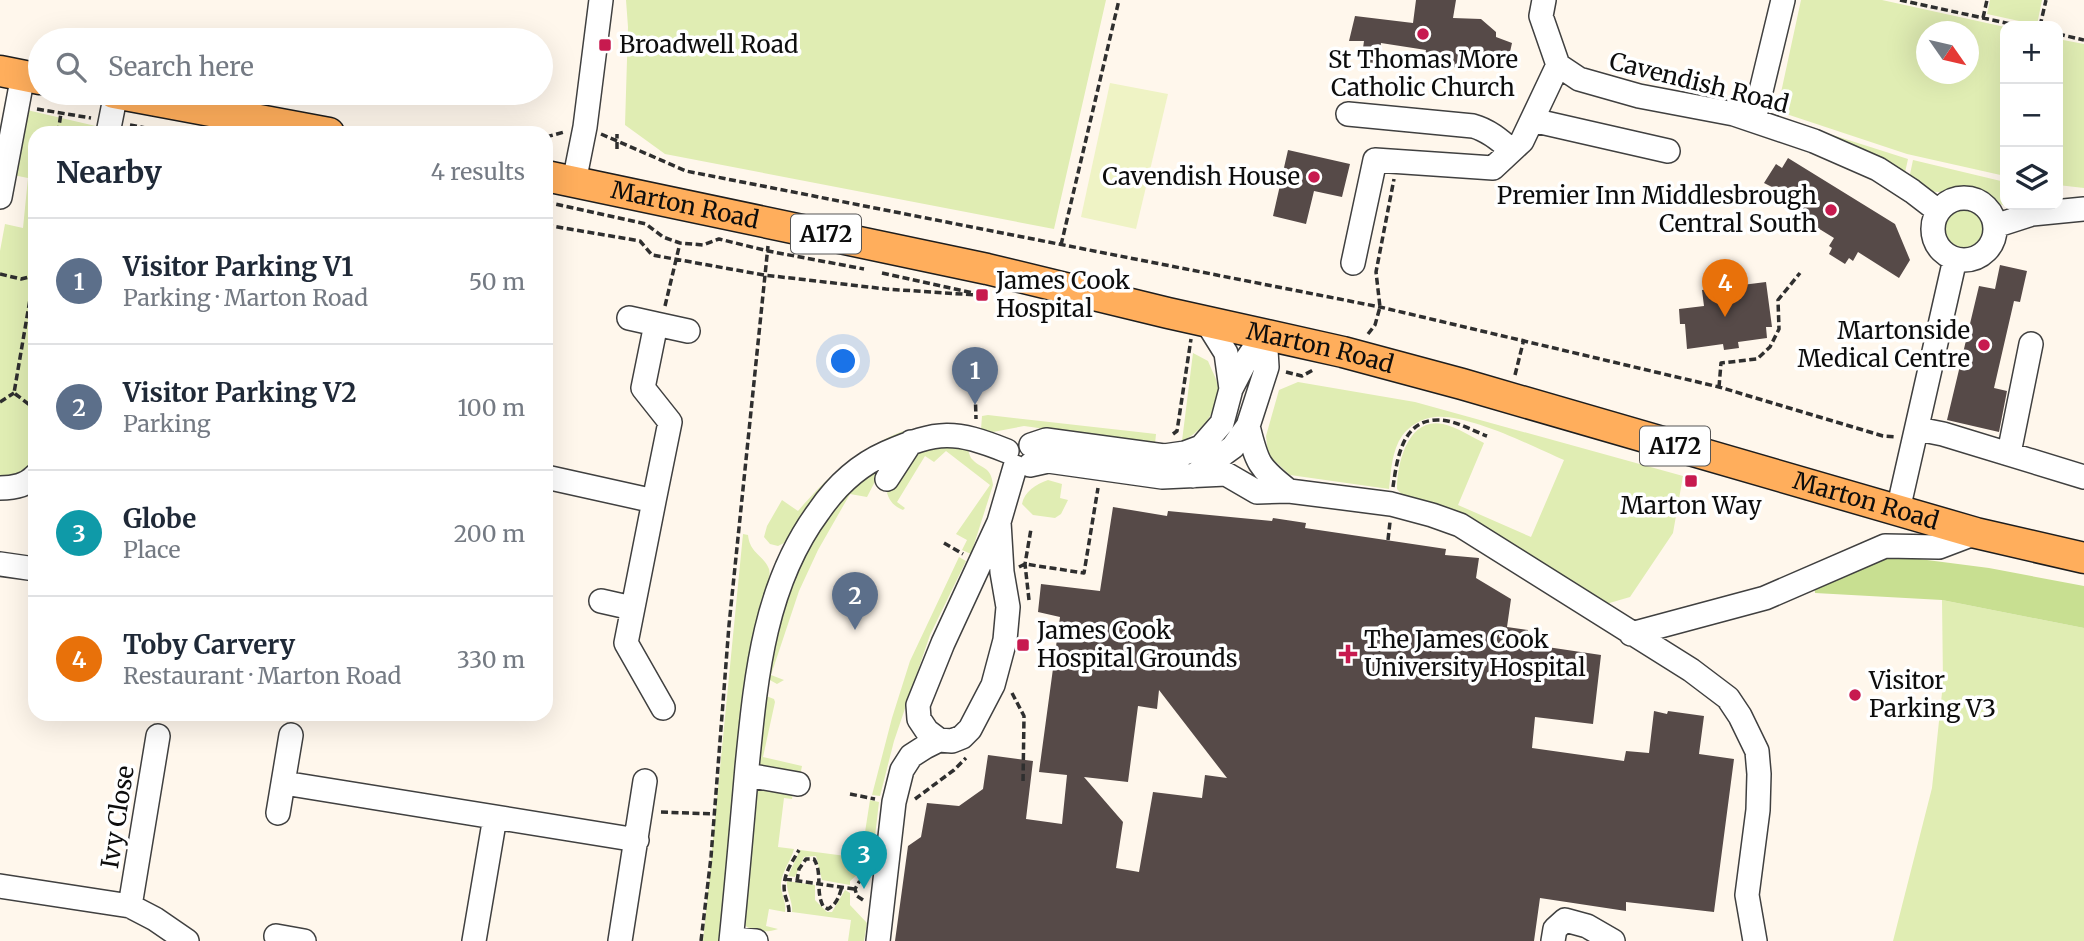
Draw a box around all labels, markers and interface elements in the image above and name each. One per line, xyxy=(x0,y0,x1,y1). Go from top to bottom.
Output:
north arrow xyxy=(1916,21,1979,84)
map controls xyxy=(2000,21,2063,210)
button: + xyxy=(2000,21,2063,84)
marker: St Thomas More Catholic Church xyxy=(1415,26,1431,42)
search box xyxy=(28,28,553,105)
place label: Broadwell Road xyxy=(619,29,798,60)
marker: Broadwell Road xyxy=(597,37,613,53)
place label: St Thomas More Catholic Church xyxy=(1328,44,1518,103)
street label: Cavendish Road xyxy=(1606,45,1792,120)
icon: search xyxy=(52,48,90,86)
text: Search here xyxy=(108,50,254,83)
button: − xyxy=(2000,84,2063,147)
button: layers xyxy=(2000,147,2063,210)
text: Nearby xyxy=(56,153,162,191)
text: 4 results xyxy=(431,157,525,186)
place label: Cavendish House xyxy=(1102,161,1300,192)
marker: Cavendish House xyxy=(1306,169,1322,185)
street label: Marton Road xyxy=(608,174,762,235)
place label: Premier Inn Middlesbrough Central South xyxy=(1497,180,1817,239)
marker: Premier Inn Middlesbrough Central South xyxy=(1823,202,1839,218)
road number: A172 xyxy=(791,215,861,254)
text: Visitor Parking V1 xyxy=(123,250,353,283)
pin: 4 xyxy=(1702,259,1748,317)
place label: James Cook Hospital xyxy=(995,265,1131,324)
text: 1 xyxy=(74,267,84,296)
text: 50 m xyxy=(469,267,525,296)
text: Parking · Marton Road xyxy=(123,283,368,312)
marker: James Cook Hospital xyxy=(974,287,990,303)
street label: Marton Road xyxy=(1244,315,1397,380)
place label: Martonside Medical Centre xyxy=(1797,315,1970,374)
marker: Martonside Medical Centre xyxy=(1976,337,1992,353)
your location xyxy=(826,344,860,378)
pin: 1 xyxy=(952,347,998,405)
text: Visitor Parking V2 xyxy=(123,376,357,409)
text: 2 xyxy=(72,393,86,422)
text: 100 m xyxy=(457,393,525,422)
text: Parking xyxy=(123,409,211,438)
road number: A172 xyxy=(1640,426,1710,466)
street label: Marton Road xyxy=(1790,465,1943,536)
marker: Marton Way xyxy=(1683,473,1699,489)
place label: Marton Way xyxy=(1620,490,1762,521)
text: Globe xyxy=(123,502,196,535)
text: 3 xyxy=(72,519,86,548)
text: 200 m xyxy=(454,519,525,548)
text: Place xyxy=(123,535,180,564)
pin: 2 xyxy=(832,572,878,630)
place label: James Cook Hospital Grounds xyxy=(1036,615,1238,674)
place label: The James Cook University Hospital xyxy=(1364,624,1586,683)
text: Toby Carvery xyxy=(123,628,295,661)
marker: James Cook Hospital Grounds xyxy=(1015,637,1031,653)
marker: The James Cook University Hospital xyxy=(1338,644,1358,664)
text: 4 xyxy=(72,645,86,674)
text: 330 m xyxy=(457,645,525,674)
text: Restaurant · Marton Road xyxy=(123,661,401,690)
place label: Visitor Parking V3 xyxy=(1868,665,1996,724)
marker: Visitor Parking V3 xyxy=(1847,687,1863,703)
street label: Ivy Close xyxy=(94,763,141,871)
pin: 3 xyxy=(841,831,887,889)

